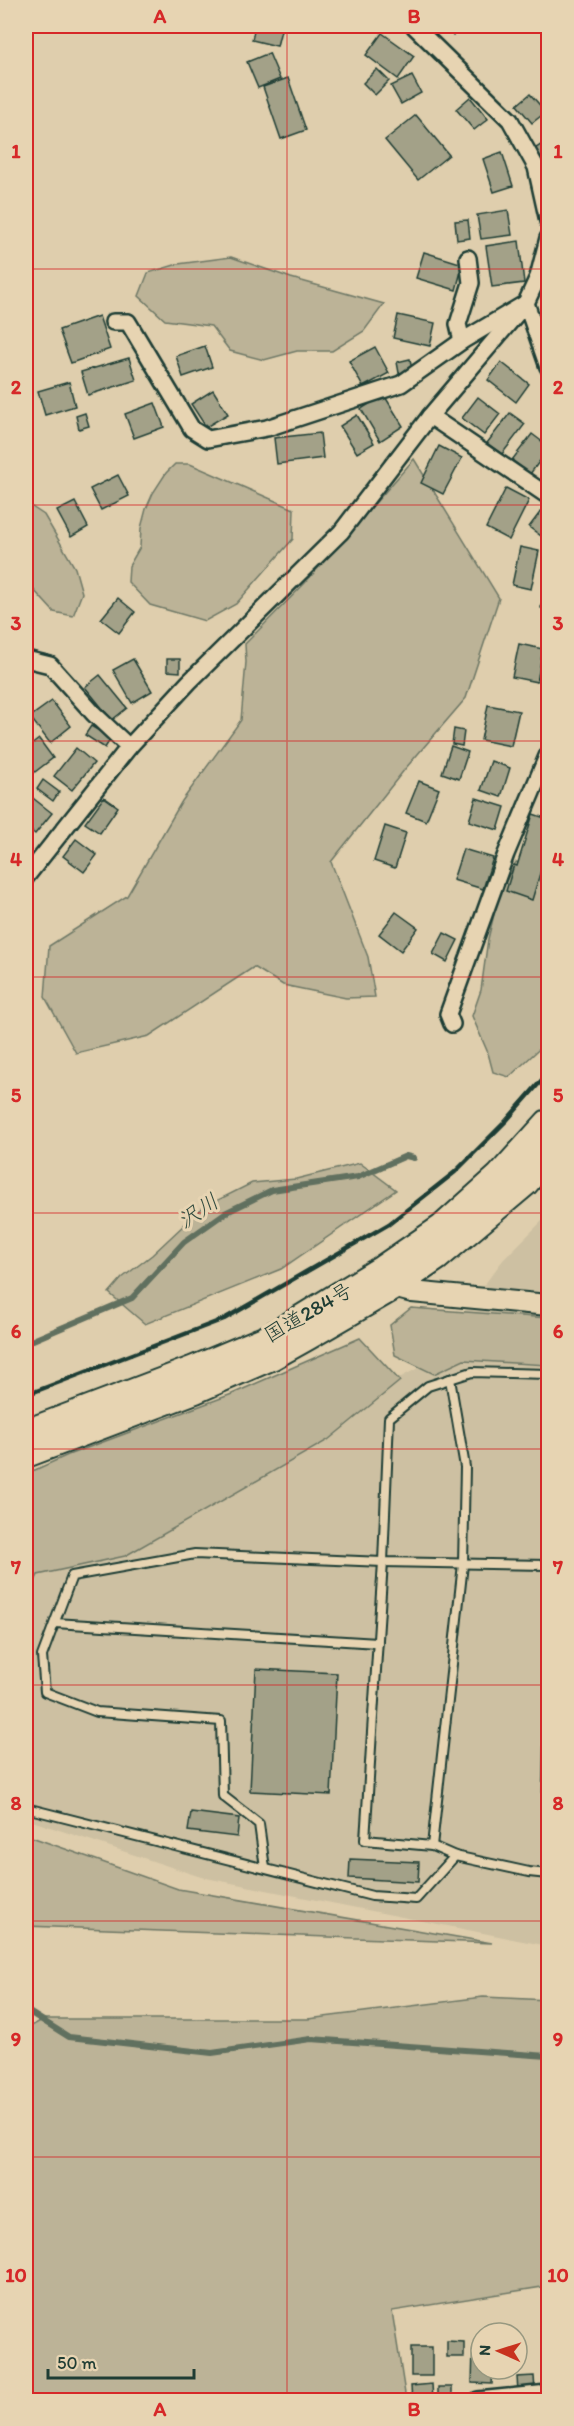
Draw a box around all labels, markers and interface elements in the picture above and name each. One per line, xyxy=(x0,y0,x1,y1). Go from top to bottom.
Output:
text: A xyxy=(153,4,167,28)
text: B xyxy=(408,4,421,28)
text: 1 xyxy=(11,139,21,163)
text: 1 xyxy=(553,139,563,163)
text: 2 xyxy=(11,375,22,399)
text: 2 xyxy=(553,375,564,399)
text: 3 xyxy=(11,611,22,635)
text: 3 xyxy=(553,611,564,635)
text: 4 xyxy=(10,847,22,871)
text: 4 xyxy=(552,847,564,871)
text: 5 xyxy=(11,1083,22,1107)
text: 5 xyxy=(553,1083,564,1107)
water label: 沢川 xyxy=(172,1188,224,1234)
street label: 国道284号 xyxy=(259,1277,357,1347)
text: 6 xyxy=(11,1319,22,1343)
text: 6 xyxy=(553,1319,564,1343)
text: 7 xyxy=(10,1555,21,1579)
text: 7 xyxy=(552,1555,563,1579)
text: 8 xyxy=(11,1791,22,1815)
text: 8 xyxy=(553,1791,564,1815)
text: 9 xyxy=(11,2027,21,2051)
text: 9 xyxy=(553,2027,563,2051)
text: 10 xyxy=(5,2263,27,2287)
text: 10 xyxy=(547,2263,569,2287)
north arrow xyxy=(469,2321,529,2381)
scale bar xyxy=(48,2342,194,2380)
text: N xyxy=(475,2344,494,2356)
text: 50 m xyxy=(57,2352,97,2374)
text: A xyxy=(153,2397,167,2421)
text: B xyxy=(408,2397,421,2421)

